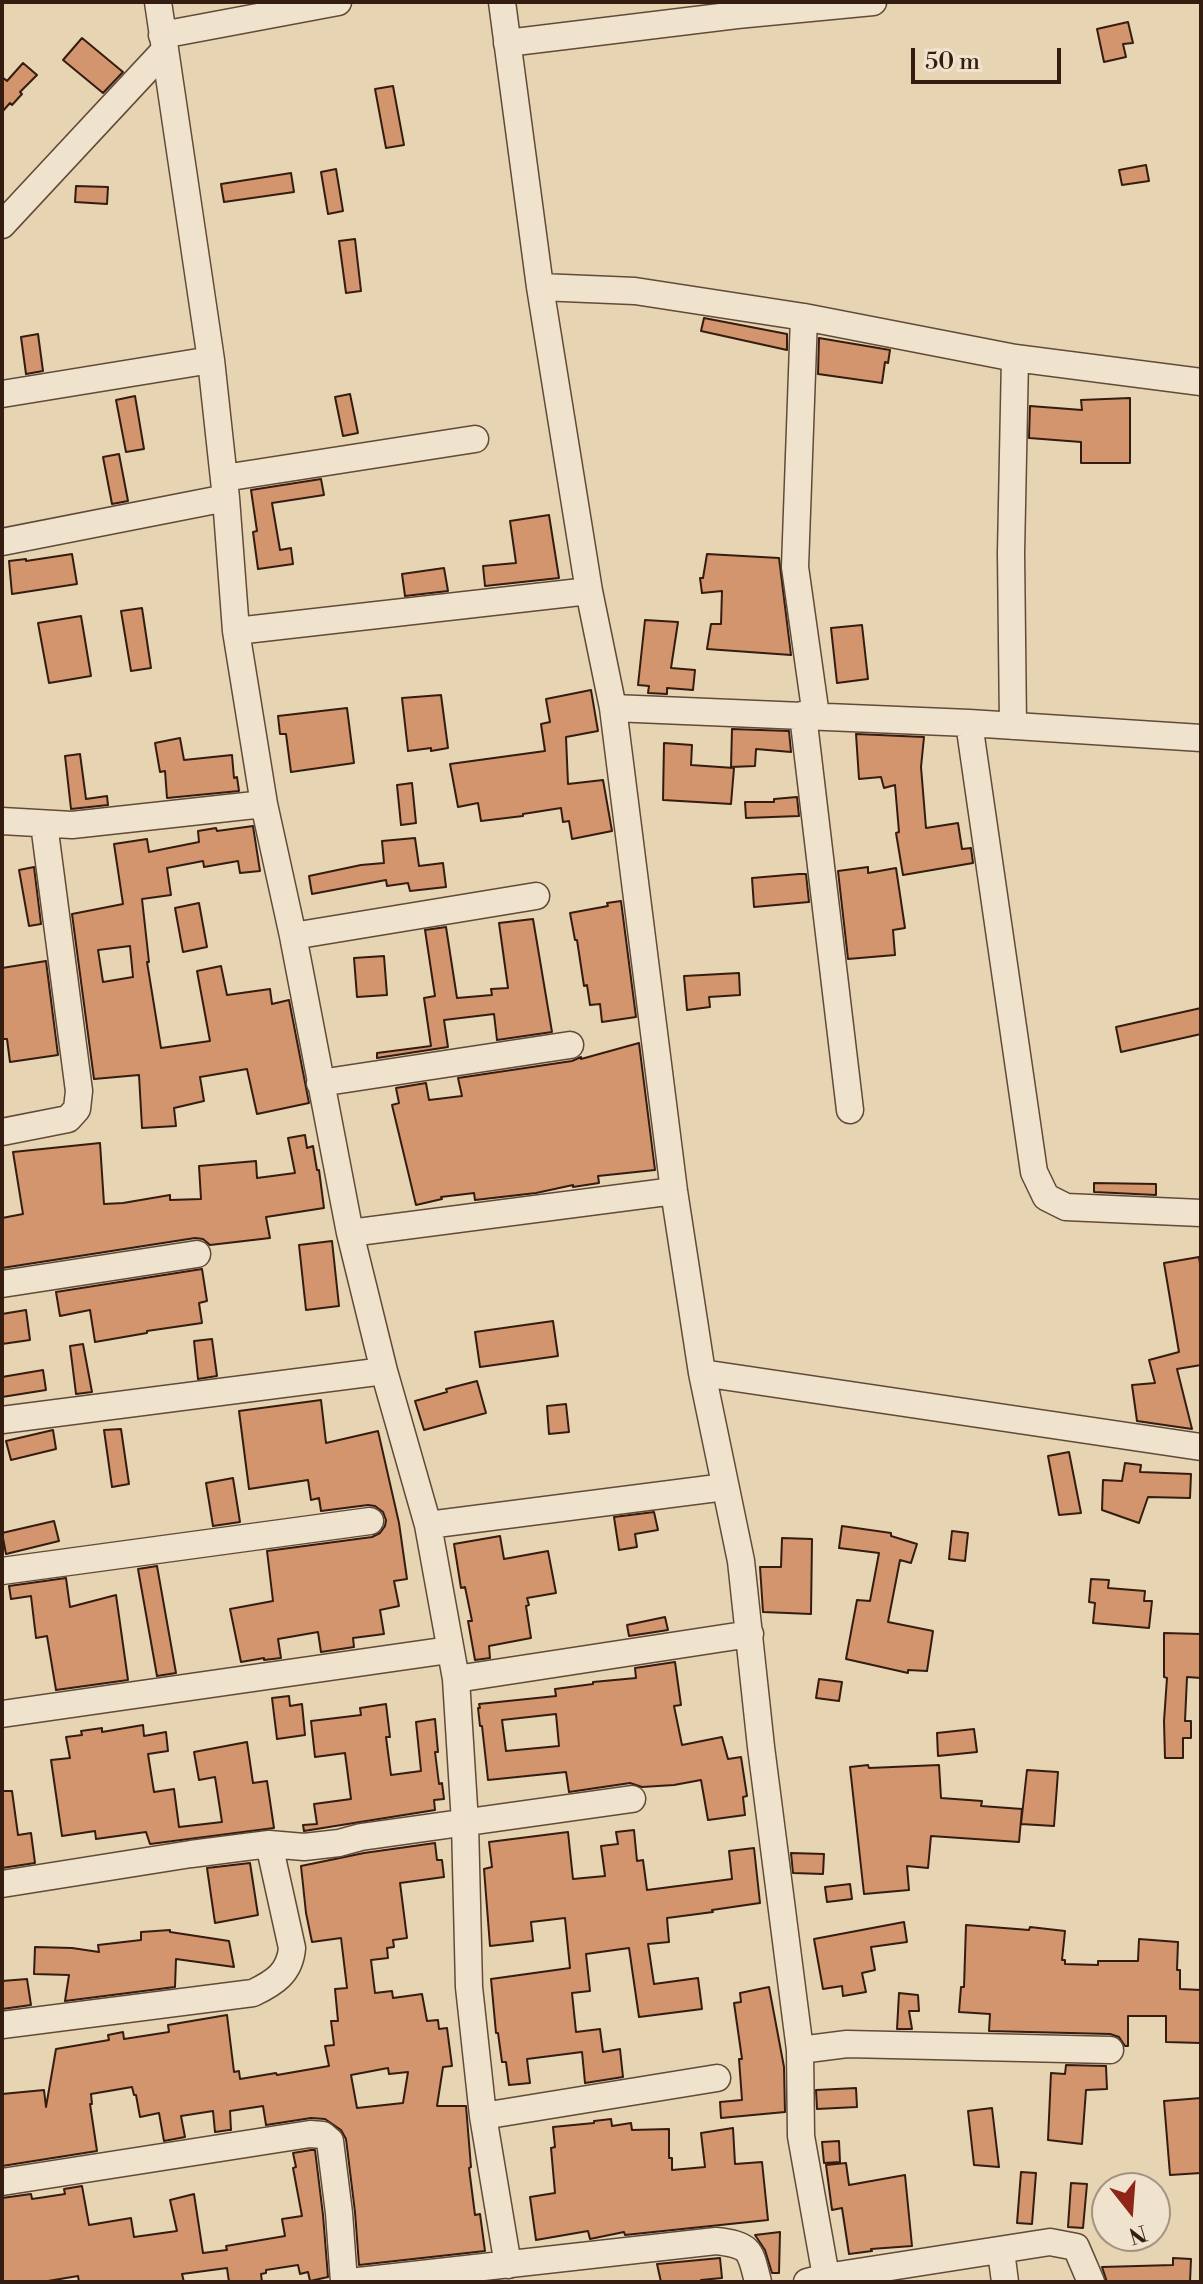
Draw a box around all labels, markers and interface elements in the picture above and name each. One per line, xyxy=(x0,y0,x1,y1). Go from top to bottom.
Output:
scale bar xyxy=(915,32,1065,82)
text: 50 m xyxy=(925,47,980,77)
north arrow xyxy=(1091,2172,1171,2252)
text: N xyxy=(1125,2218,1150,2249)

